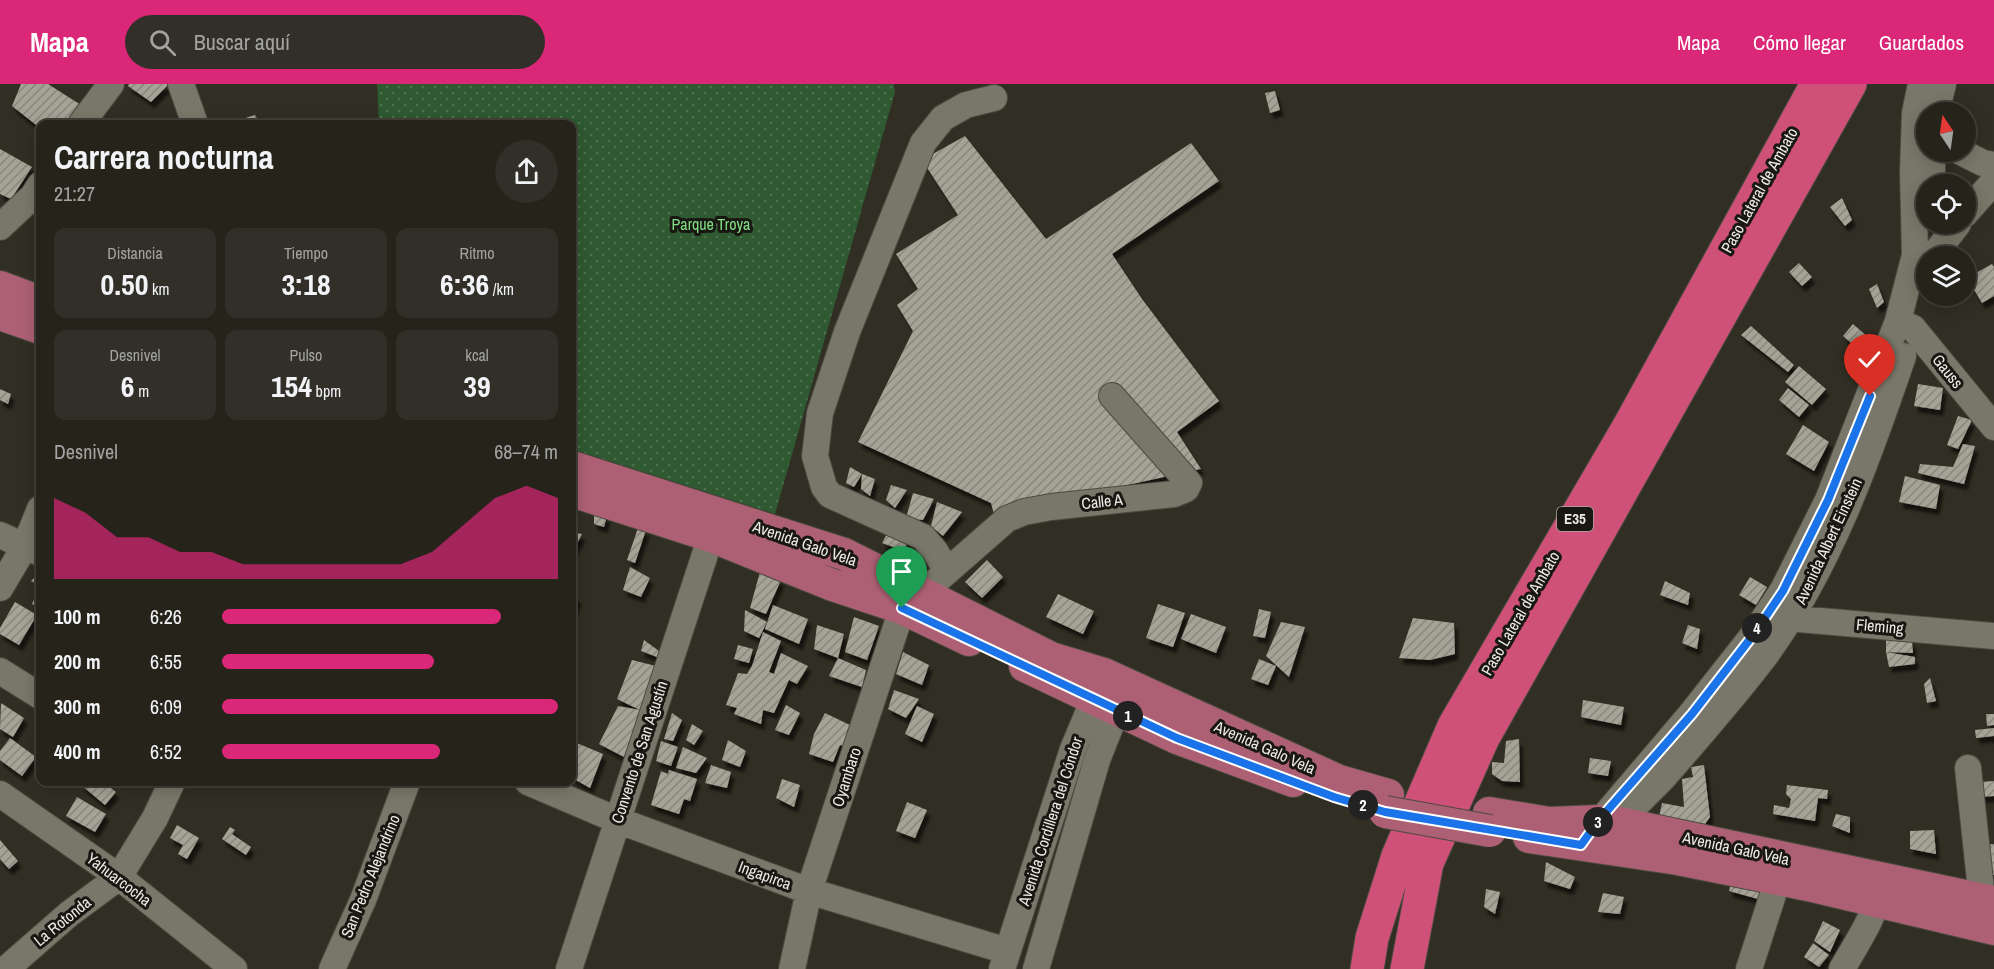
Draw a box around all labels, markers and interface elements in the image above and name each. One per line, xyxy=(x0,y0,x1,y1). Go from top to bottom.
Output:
search box xyxy=(125,15,545,69)
text: Mapa xyxy=(30,23,89,61)
icon: search xyxy=(146,26,179,59)
text: Buscar aquí xyxy=(194,27,290,57)
text: Mapa xyxy=(1677,28,1720,57)
text: Cómo llegar xyxy=(1753,28,1846,57)
text: Guardados xyxy=(1879,28,1964,57)
north arrow xyxy=(1916,102,1976,162)
map controls xyxy=(1916,102,1976,306)
street label: Paso Lateral de Ambato xyxy=(1715,123,1803,257)
text: Carrera nocturna xyxy=(54,135,274,179)
button: share xyxy=(495,140,558,203)
button: locate xyxy=(1916,174,1976,234)
text: 21:27 xyxy=(54,180,95,207)
park label: Parque Troya xyxy=(672,213,751,235)
text: Distancia xyxy=(107,242,163,264)
text: Tiempo xyxy=(284,242,328,264)
text: Ritmo xyxy=(460,242,495,264)
button: layers xyxy=(1916,246,1976,306)
text: 0.50 xyxy=(100,264,148,304)
text: 3:18 xyxy=(281,264,331,304)
text: 6:36 xyxy=(440,264,489,304)
text: km xyxy=(148,278,170,300)
text: /km xyxy=(489,278,514,300)
pin xyxy=(1844,334,1895,396)
icon: check xyxy=(1853,343,1886,376)
text: Desnivel xyxy=(109,344,161,366)
text: Pulso xyxy=(290,344,322,366)
text: kcal xyxy=(465,344,489,366)
street label: Gauss xyxy=(1928,349,1968,393)
text: 6 xyxy=(121,366,135,406)
text: 154 xyxy=(271,366,312,406)
text: 39 xyxy=(463,366,491,406)
text: m xyxy=(135,380,149,402)
text: bpm xyxy=(312,380,341,402)
text: Desnivel xyxy=(54,438,118,465)
text: 68–74 m xyxy=(494,438,558,465)
street label: Avenida Albert Einstein xyxy=(1789,474,1867,609)
street label: Calle A xyxy=(1080,488,1124,514)
road number: E35 xyxy=(1557,507,1593,531)
street label: Avenida Galo Vela xyxy=(749,515,861,571)
pin xyxy=(876,546,927,608)
street label: Paso Lateral de Ambato xyxy=(1475,547,1565,679)
icon: arrive xyxy=(885,555,918,588)
text: 100 m xyxy=(54,603,101,630)
text: 6:26 xyxy=(150,603,182,630)
pin: 4 xyxy=(1742,613,1772,643)
street label: Fleming xyxy=(1855,613,1905,639)
text: 4 xyxy=(1753,617,1761,639)
text: 200 m xyxy=(54,648,101,675)
text: 6:55 xyxy=(150,648,182,675)
street label: Convento de San Agustín xyxy=(606,678,672,826)
text: 300 m xyxy=(54,693,101,720)
text: 6:09 xyxy=(150,693,182,720)
pin: 1 xyxy=(1113,701,1143,731)
text: 1 xyxy=(1124,705,1132,727)
street label: Avenida Galo Vela xyxy=(1210,714,1320,779)
street label: Avenida Cordillera del Cóndor xyxy=(1012,733,1088,909)
text: 400 m xyxy=(54,738,101,765)
text: 6:52 xyxy=(150,738,182,765)
street label: Oyambaro xyxy=(826,744,866,810)
pin: 2 xyxy=(1348,790,1378,820)
text: 2 xyxy=(1359,794,1367,816)
pin: 3 xyxy=(1583,807,1613,837)
street label: San Pedro Alejandrino xyxy=(335,811,405,941)
text: 3 xyxy=(1594,811,1602,833)
street label: Avenida Galo Vela xyxy=(1680,826,1792,870)
street label: Yahuarcocha xyxy=(82,847,157,911)
street label: Ingapirca xyxy=(736,855,795,895)
street label: La Rotonda xyxy=(29,891,96,951)

